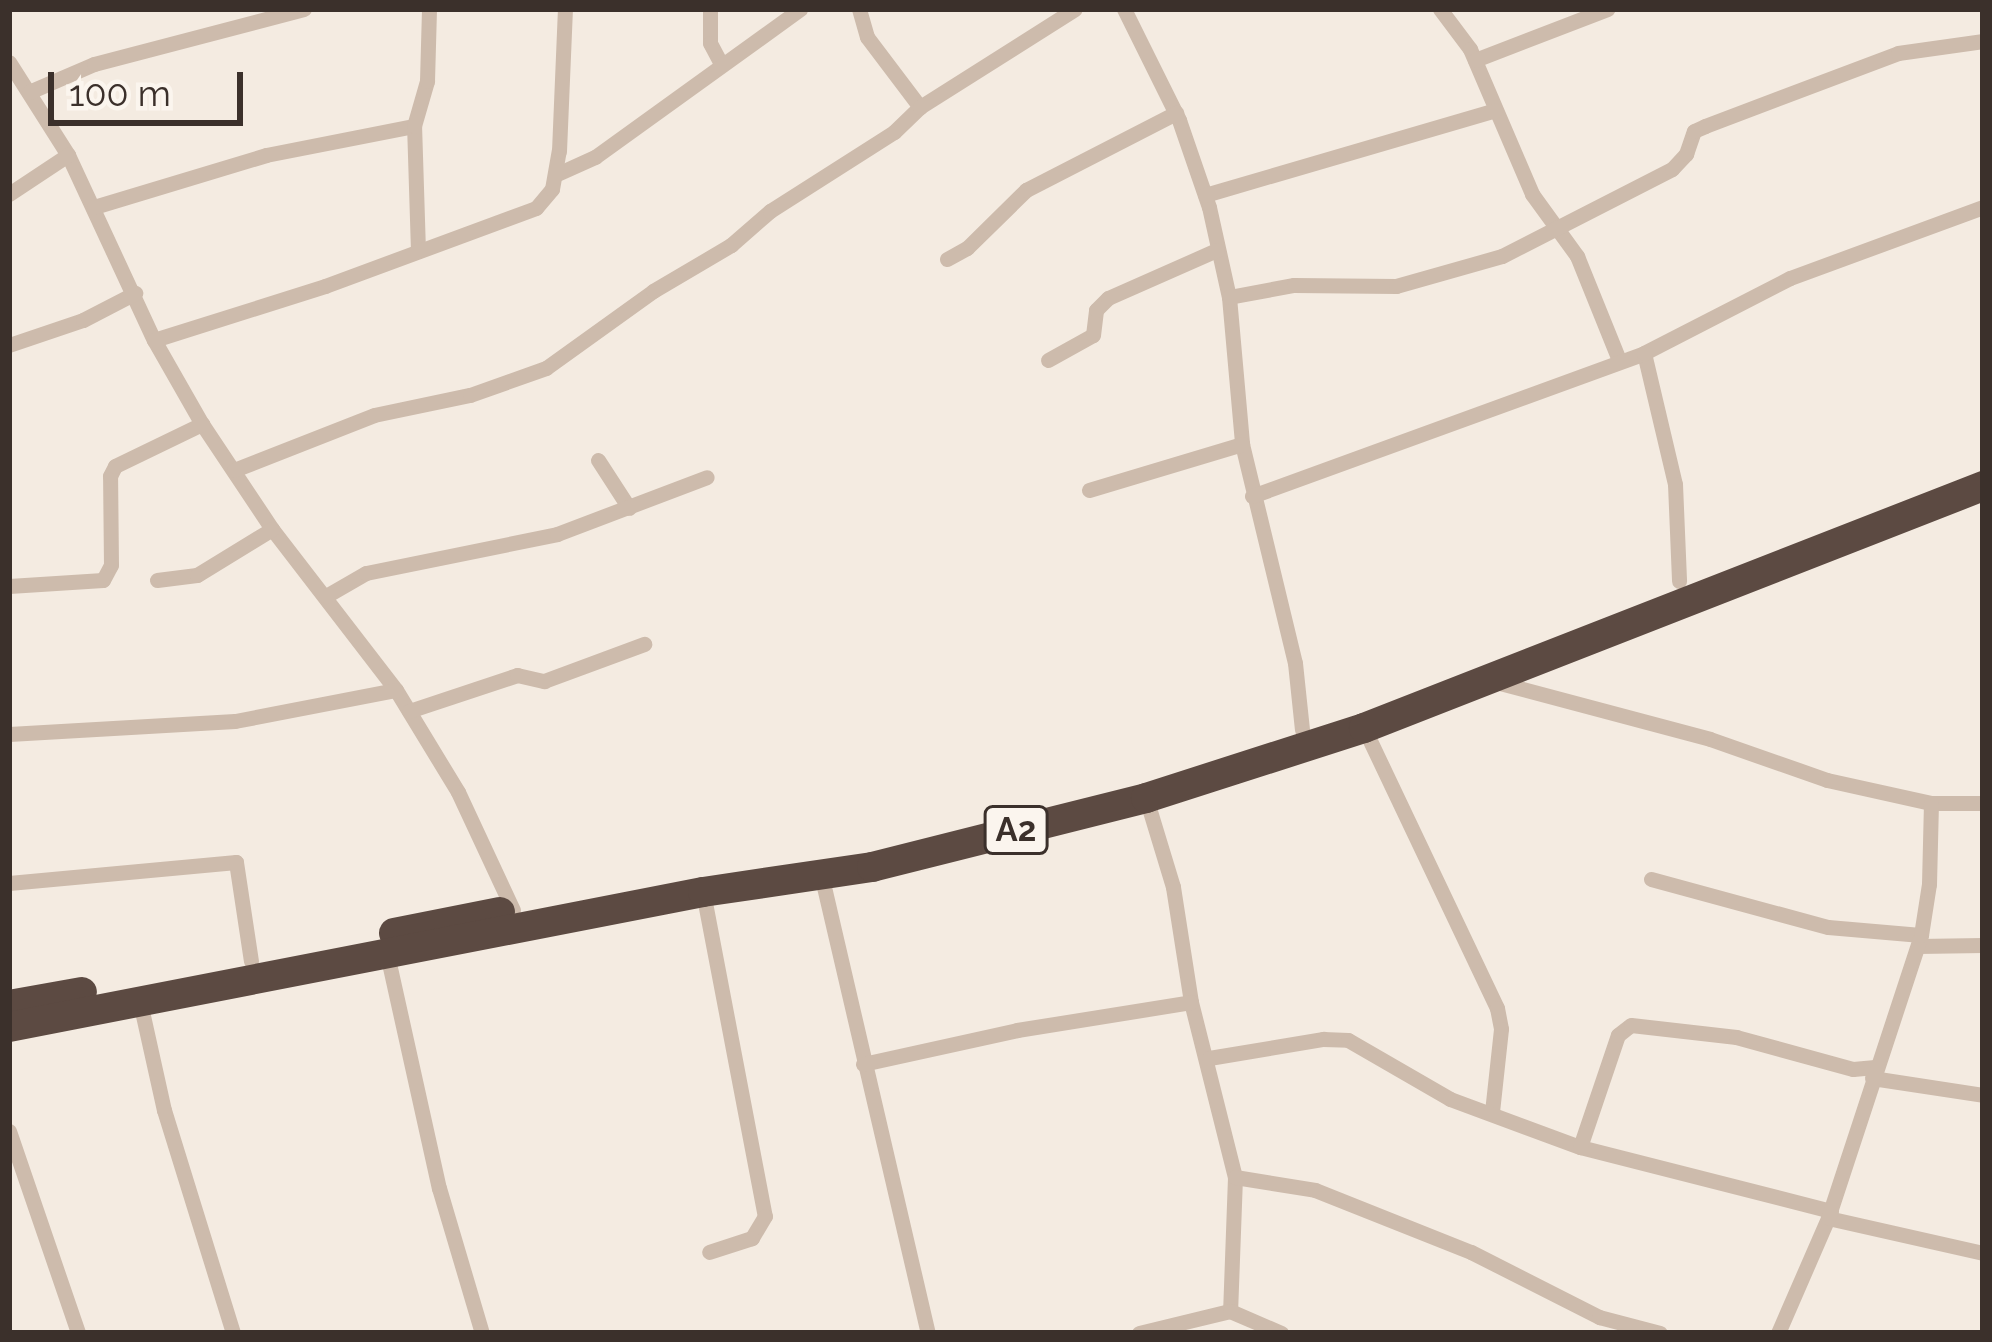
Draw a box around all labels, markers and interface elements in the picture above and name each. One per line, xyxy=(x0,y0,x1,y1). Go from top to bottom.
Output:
scale bar xyxy=(54,48,249,122)
text: 100 m xyxy=(69,72,171,114)
road number: A2 xyxy=(983,803,1049,857)

